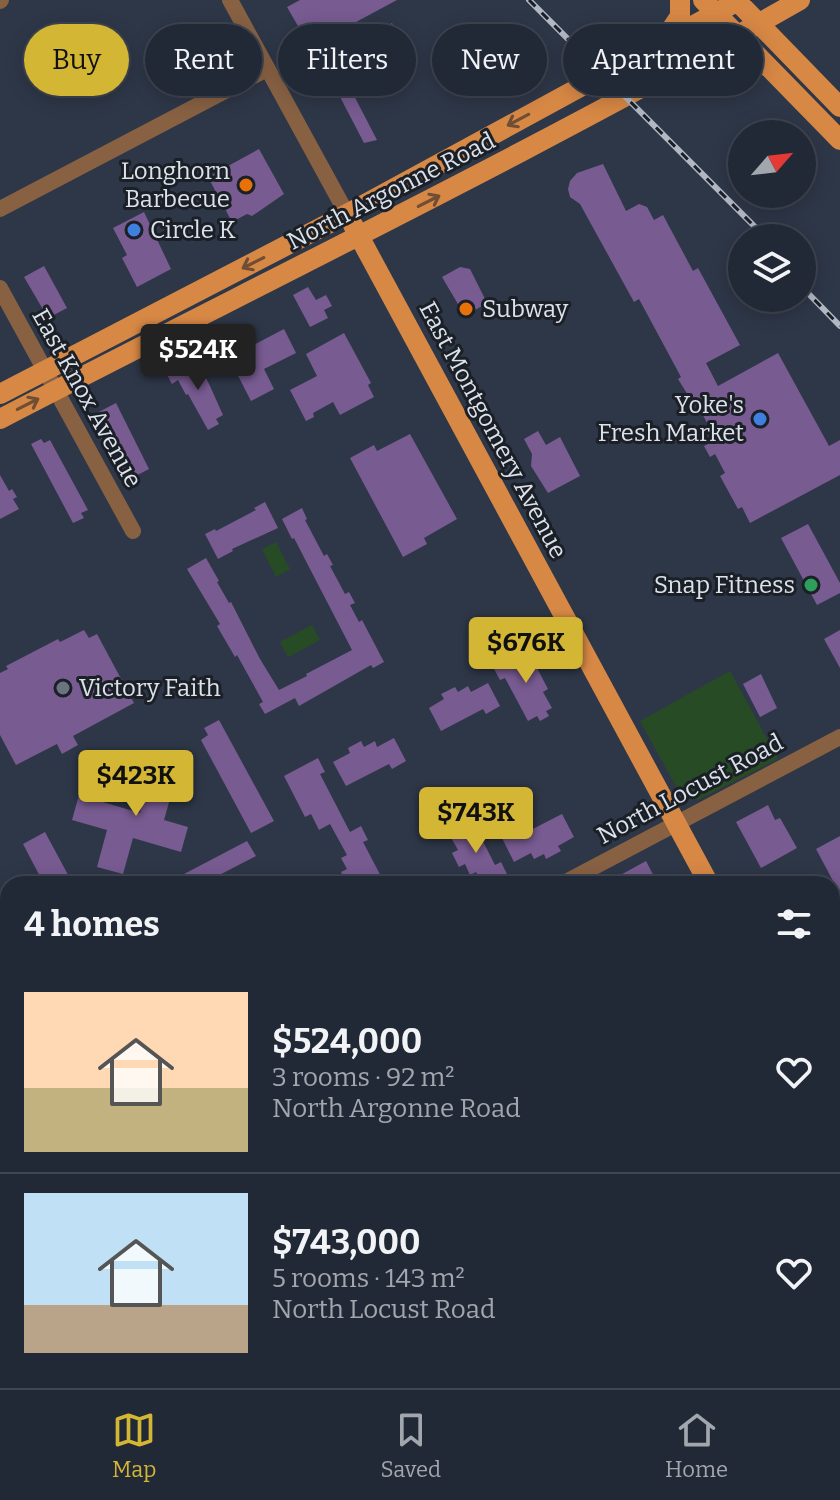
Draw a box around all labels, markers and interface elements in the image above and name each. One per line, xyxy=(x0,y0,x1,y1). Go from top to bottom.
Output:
chip: Buy xyxy=(24,24,129,96)
chip: Rent xyxy=(145,24,262,96)
chip: Filters xyxy=(278,24,416,96)
chip: New xyxy=(432,24,547,96)
chip: Apartment xyxy=(563,24,763,96)
one-way arrow xyxy=(507,112,531,128)
north arrow xyxy=(728,120,816,208)
map controls xyxy=(728,120,816,312)
street label: North Argonne Road xyxy=(282,126,500,256)
place label: Longhorn Barbecue xyxy=(121,157,230,213)
marker: Longhorn Barbecue xyxy=(237,176,255,194)
one-way arrow xyxy=(416,193,440,209)
place label: Circle K xyxy=(150,216,236,244)
marker: Circle K xyxy=(125,221,143,239)
button: layers xyxy=(728,224,816,312)
one-way arrow xyxy=(242,255,266,271)
place label: Subway xyxy=(482,295,568,323)
street label: East Montgomery Avenue xyxy=(413,297,573,563)
marker: Subway xyxy=(457,300,475,318)
street label: East Knox Avenue xyxy=(26,304,148,492)
pin: $524K xyxy=(142,324,254,392)
text: $524K xyxy=(159,334,237,365)
place label: Yoke's Fresh Market xyxy=(598,391,744,447)
one-way arrow xyxy=(15,396,39,412)
marker: Yoke's Fresh Market xyxy=(751,410,769,428)
place label: Snap Fitness xyxy=(654,571,795,599)
marker: Snap Fitness xyxy=(802,576,820,594)
pin: $676K xyxy=(470,617,582,685)
text: $676K xyxy=(487,627,565,658)
place label: Victory Faith xyxy=(79,674,221,702)
marker: Victory Faith xyxy=(54,679,72,697)
street label: North Locust Road xyxy=(592,728,788,850)
pin: $423K xyxy=(80,750,192,818)
text: $423K xyxy=(96,760,176,791)
pin: $743K xyxy=(420,787,532,855)
text: $743K xyxy=(437,797,515,828)
icon: filters xyxy=(772,902,816,946)
text: 4 homes xyxy=(24,904,160,945)
text: $524,000 xyxy=(272,1021,422,1062)
icon: home xyxy=(88,1024,184,1120)
icon: heart xyxy=(772,1050,816,1094)
text: 3 rooms · 92 m² xyxy=(272,1062,455,1093)
text: North Argonne Road xyxy=(272,1093,521,1124)
text: $743,000 xyxy=(272,1222,421,1263)
icon: home xyxy=(88,1225,184,1321)
icon: heart xyxy=(772,1251,816,1295)
text: 5 rooms · 143 m² xyxy=(272,1263,465,1294)
text: North Locust Road xyxy=(272,1294,495,1325)
tab: Map xyxy=(112,1408,156,1483)
tab: Saved xyxy=(381,1408,441,1483)
tab: Home xyxy=(665,1408,728,1483)

